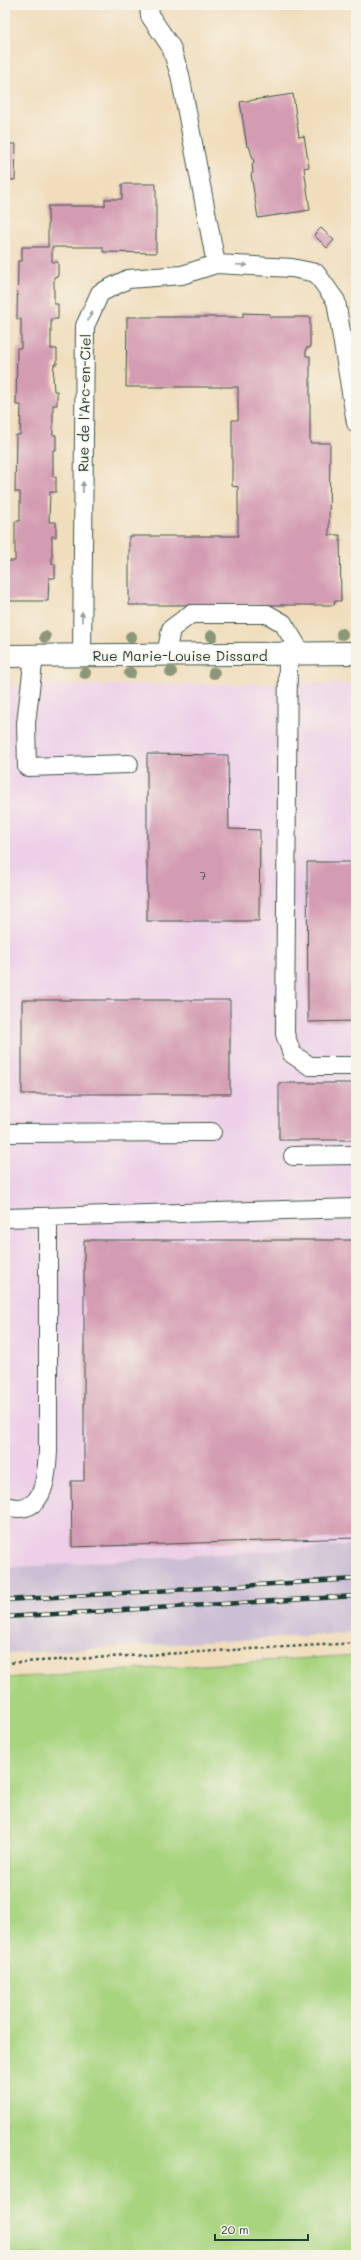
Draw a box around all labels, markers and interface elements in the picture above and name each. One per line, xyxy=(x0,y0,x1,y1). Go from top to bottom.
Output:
one-way arrow xyxy=(236,262,248,269)
one-way arrow xyxy=(87,310,93,321)
street label: Rue de l'Arc-en-Ciel xyxy=(73,334,95,472)
one-way arrow xyxy=(80,480,86,493)
one-way arrow xyxy=(79,610,85,623)
street label: Rue Marie-Louise Dissard xyxy=(92,646,268,665)
house number: 7 xyxy=(200,867,207,883)
scale bar xyxy=(215,2216,308,2242)
text: 20 m xyxy=(221,2221,249,2237)

